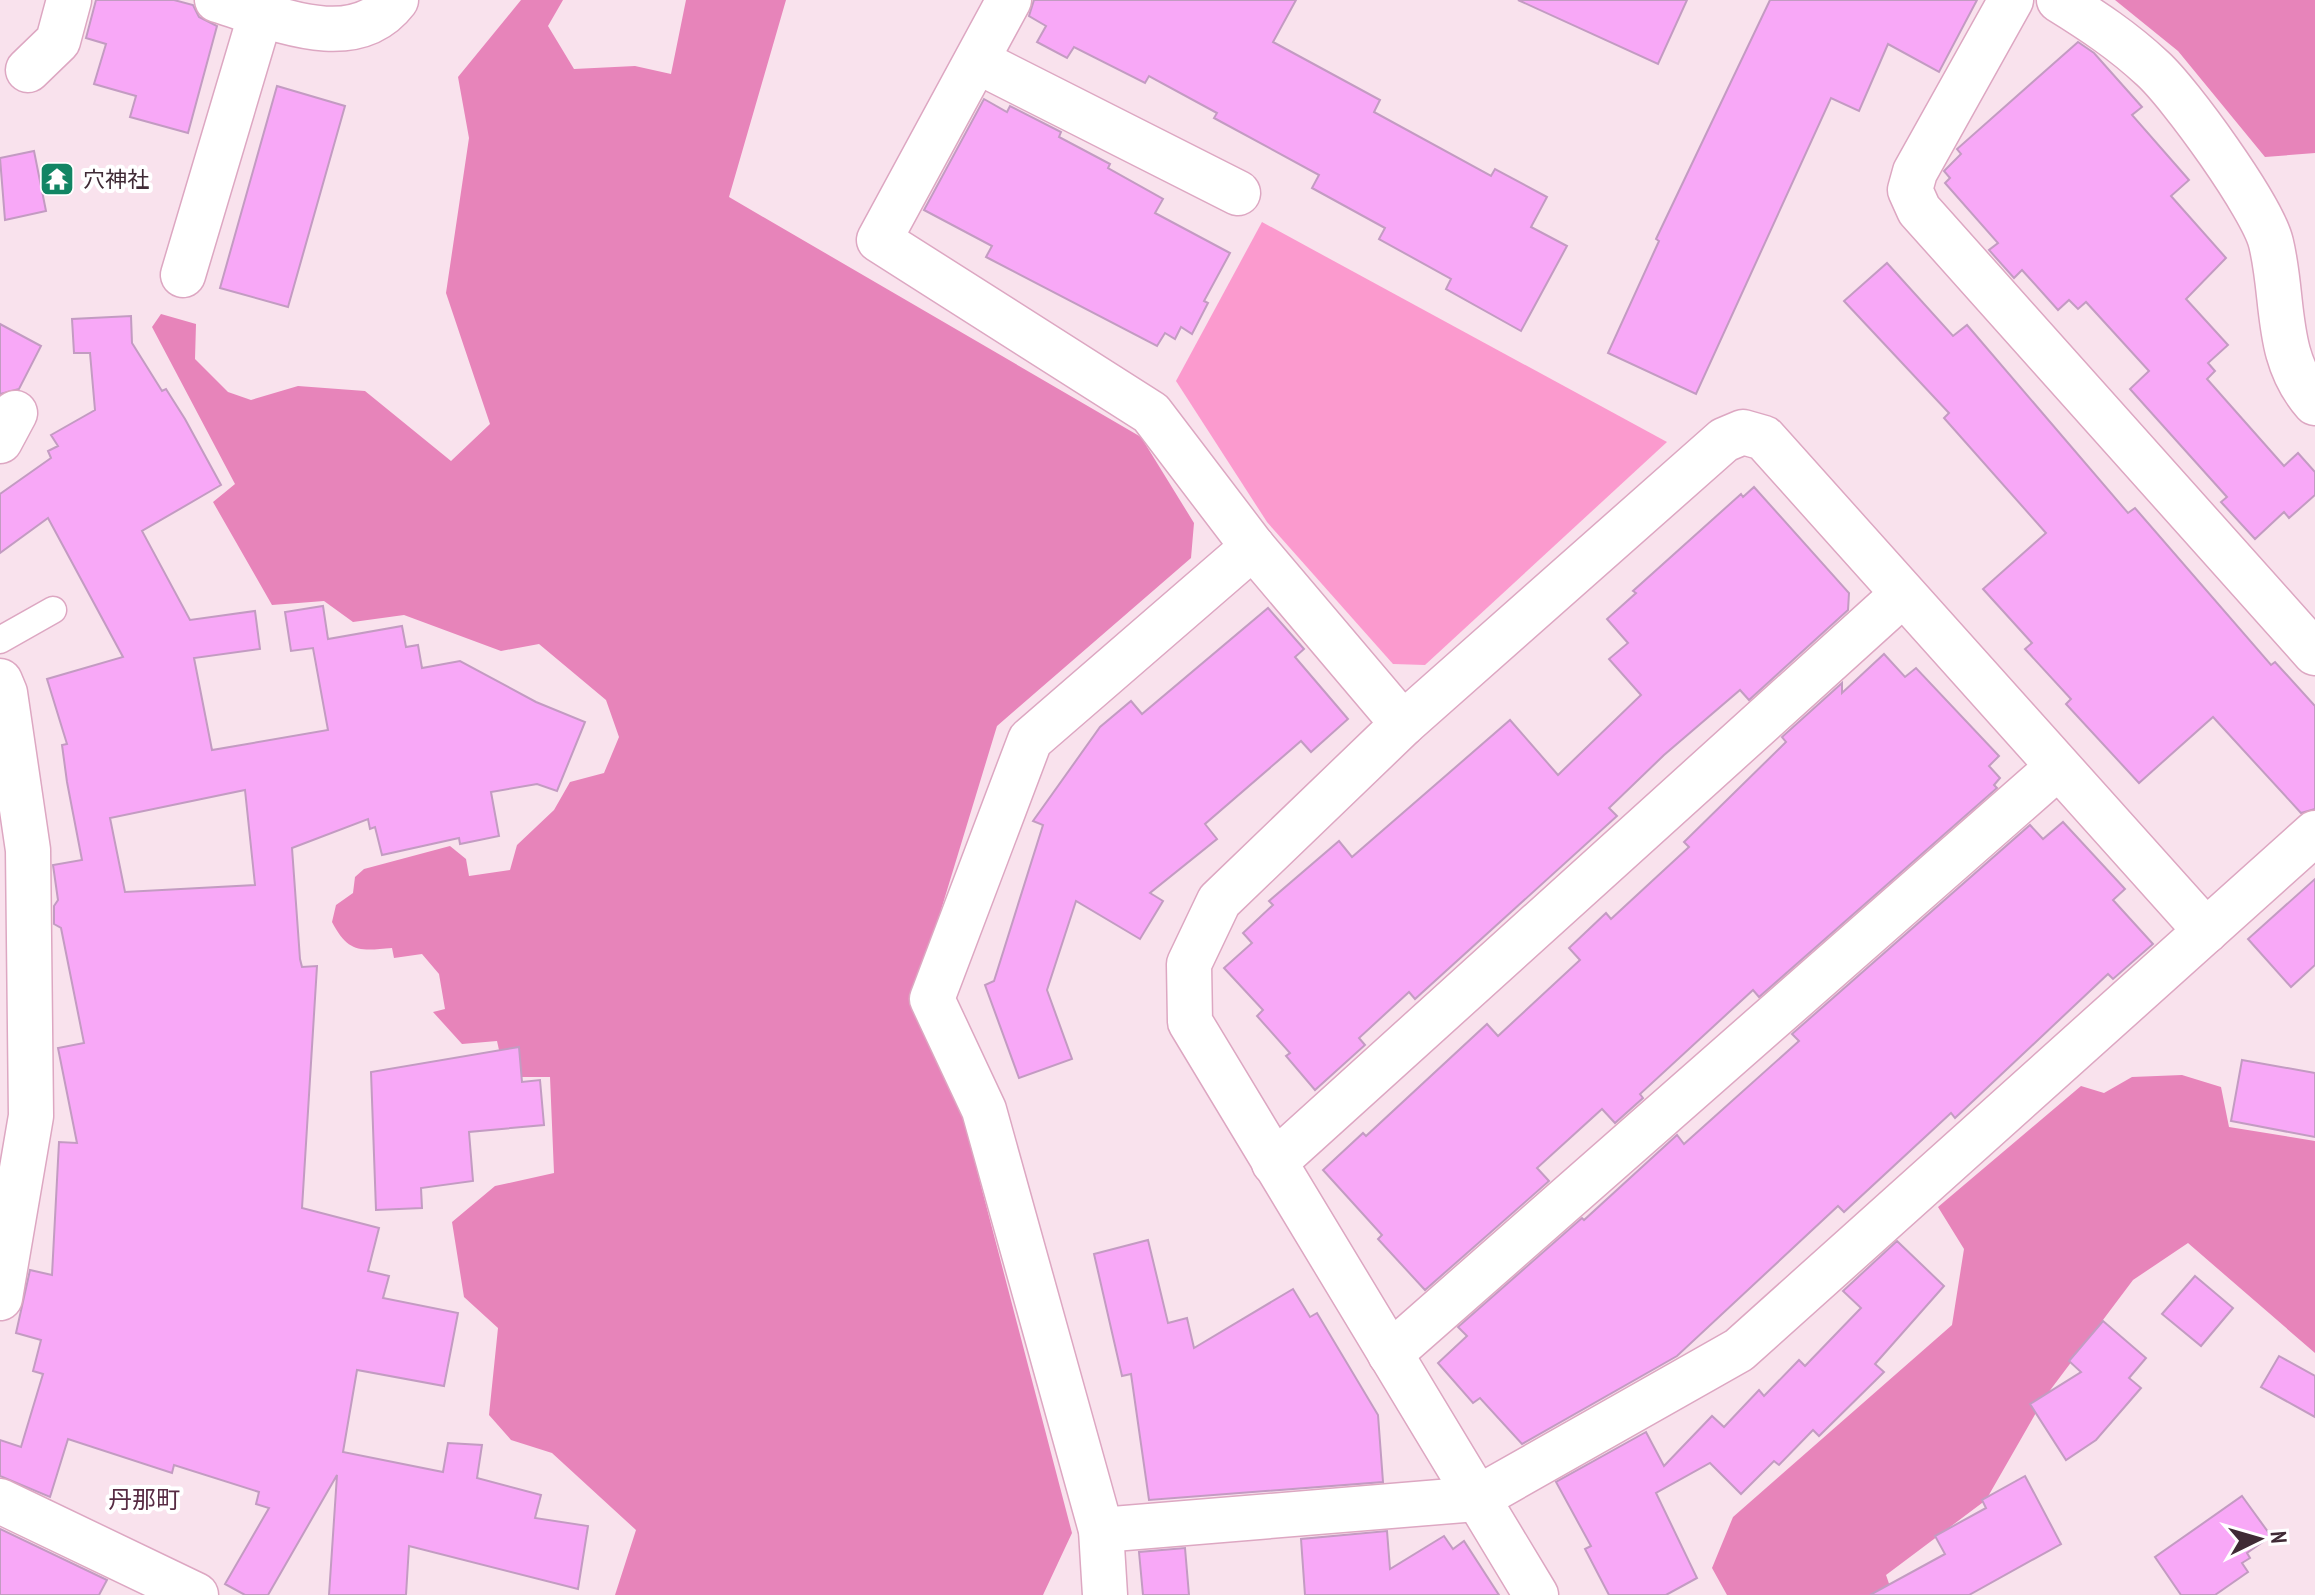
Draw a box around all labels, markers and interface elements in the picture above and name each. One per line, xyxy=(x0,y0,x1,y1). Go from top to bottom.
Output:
temple icon: 穴神社 xyxy=(38,160,76,198)
place label: 穴神社 xyxy=(83,165,149,193)
district label: 丹那町 xyxy=(108,1484,180,1515)
north arrow xyxy=(2219,1499,2299,1579)
text: N xyxy=(2264,1530,2293,1544)

